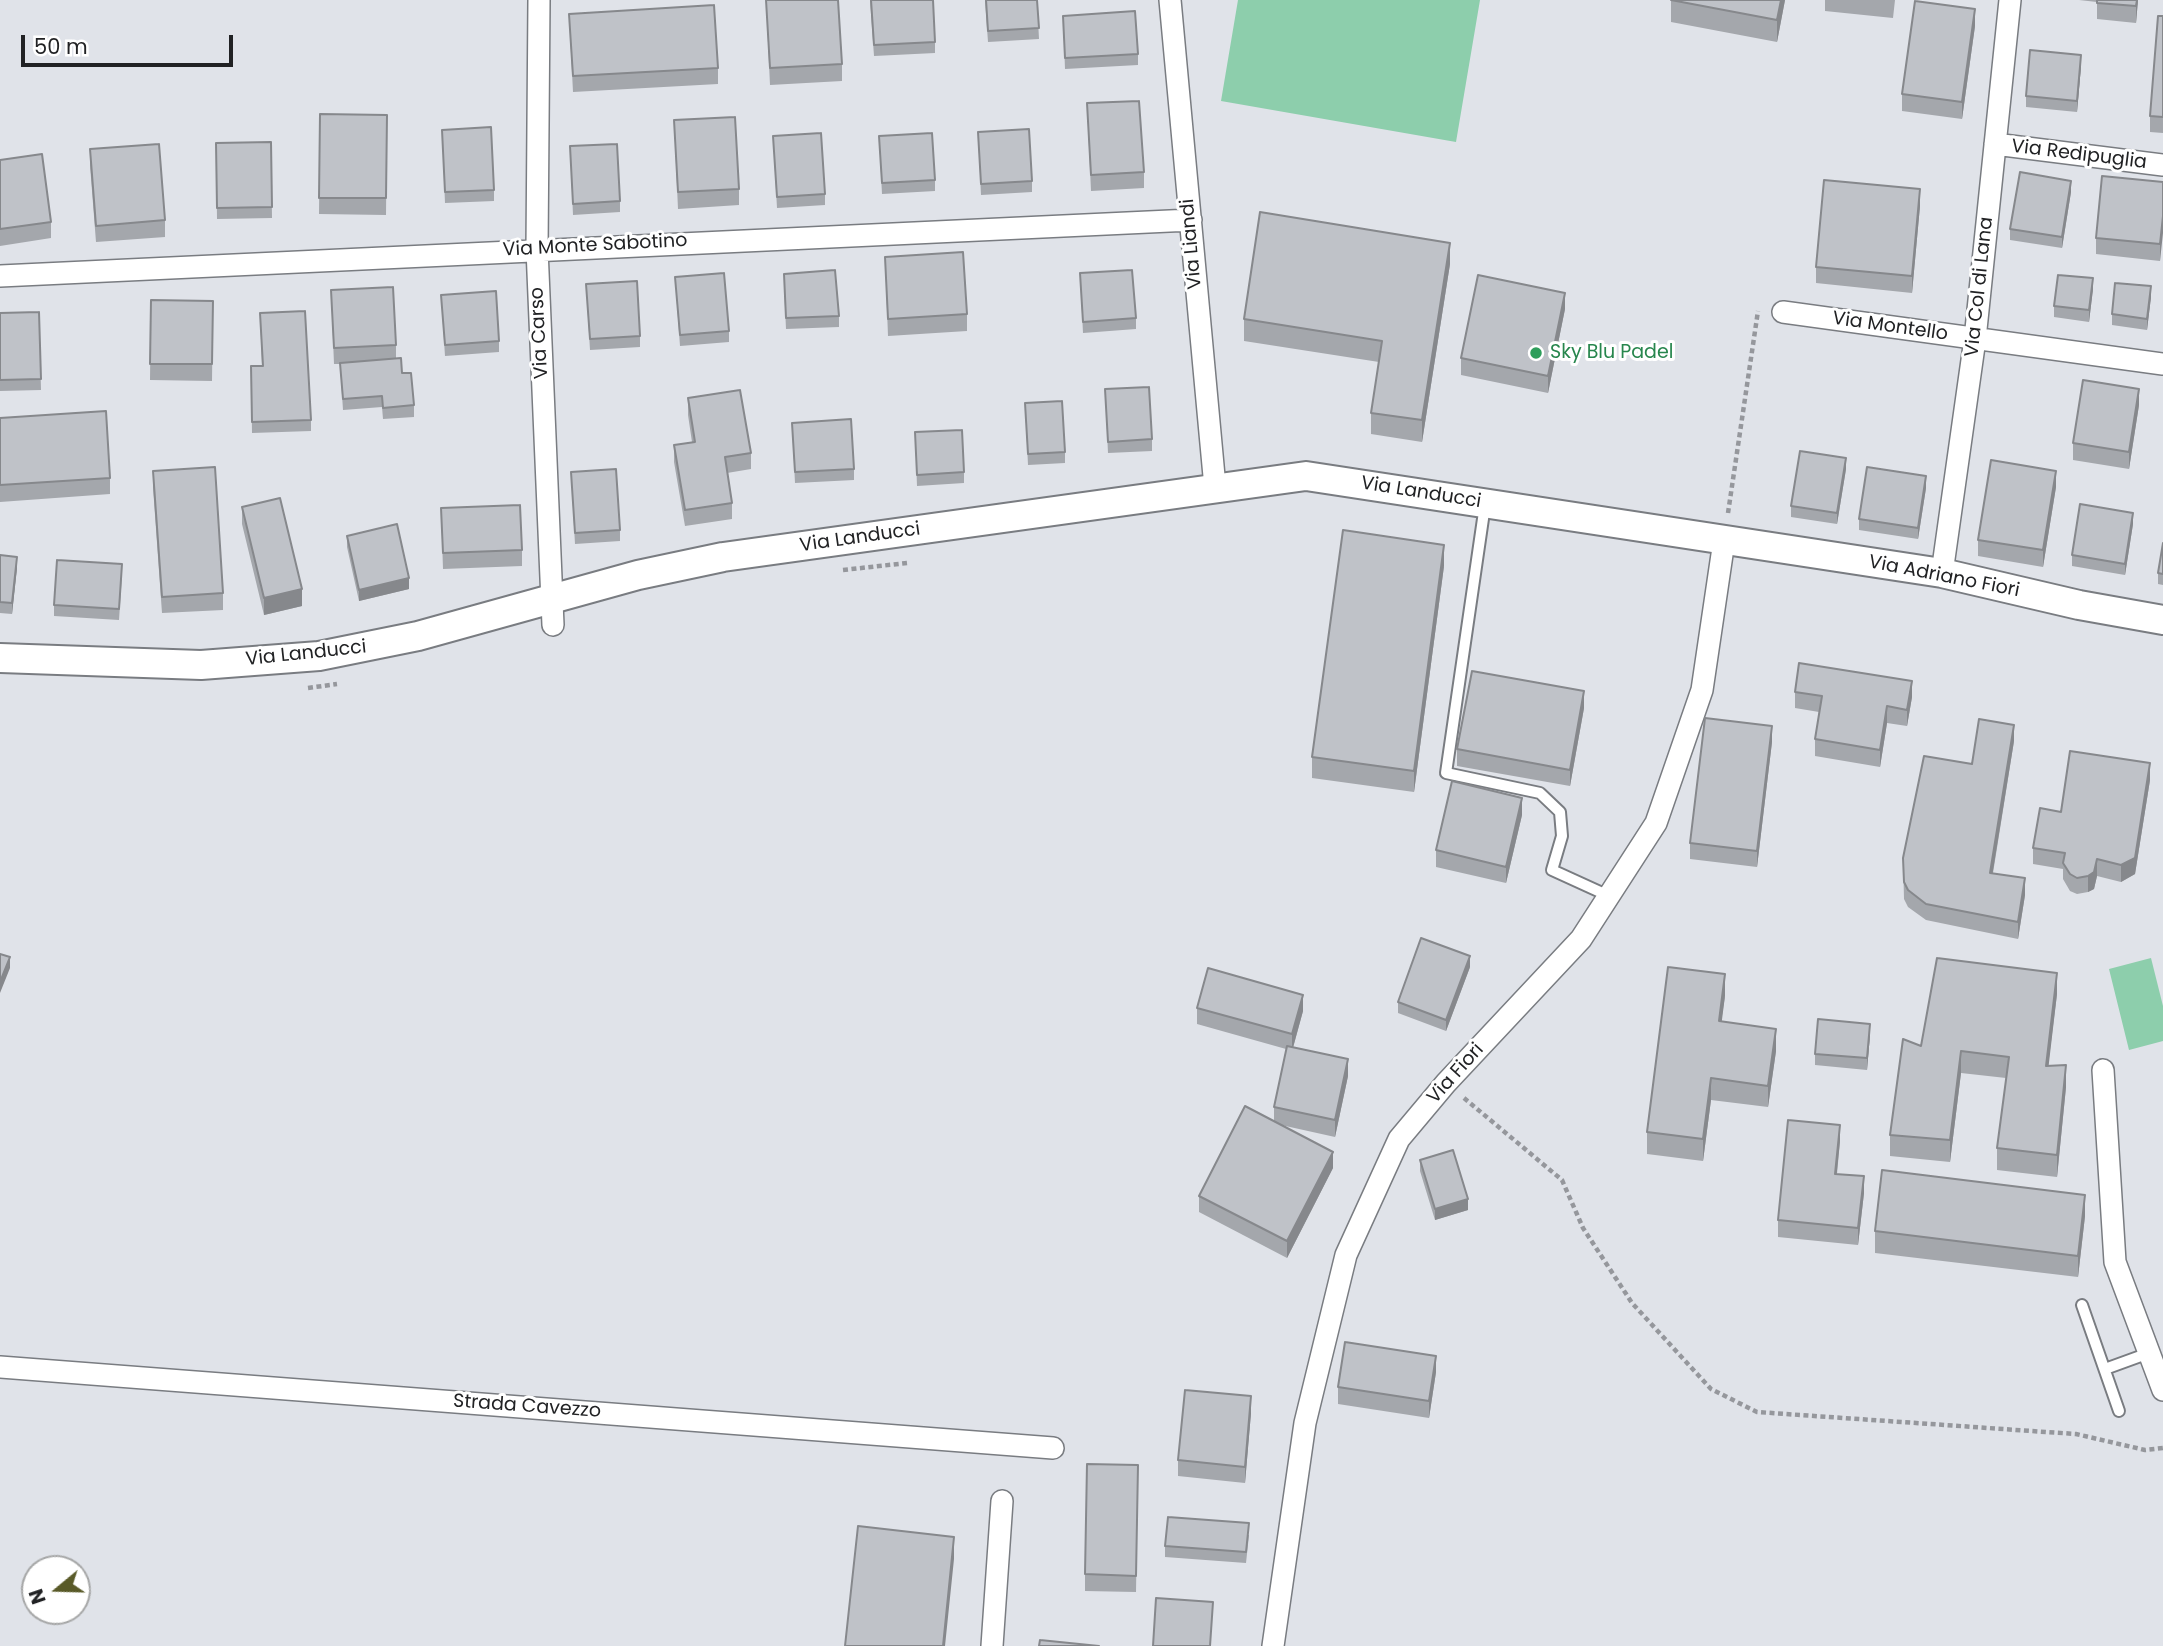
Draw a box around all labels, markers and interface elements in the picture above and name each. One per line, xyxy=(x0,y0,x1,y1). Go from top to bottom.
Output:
scale bar xyxy=(24,21,236,65)
text: 50 m xyxy=(34,32,88,61)
street label: Via Redipuglia xyxy=(2010,135,2148,175)
street label: Via Liandi xyxy=(1177,198,1207,290)
street label: Via Col di Lana xyxy=(1961,216,1999,358)
street label: Via Monte Sabotino xyxy=(502,230,688,262)
street label: Via Carso xyxy=(526,286,554,380)
street label: Via Montello xyxy=(1831,308,1949,346)
place label: Sky Blu Padel xyxy=(1550,342,1673,364)
marker: Sky Blu Padel xyxy=(1528,345,1544,361)
street label: Via Landucci xyxy=(1359,472,1483,514)
street label: Via Landucci xyxy=(798,518,922,558)
street label: Via Adriano Fiori xyxy=(1867,551,2021,603)
street label: Via Landucci xyxy=(244,636,368,672)
street label: Via Fiori xyxy=(1423,1039,1489,1109)
street label: Strada Cavezzo xyxy=(452,1390,602,1424)
north arrow xyxy=(21,1555,91,1625)
text: N xyxy=(22,1585,53,1608)

